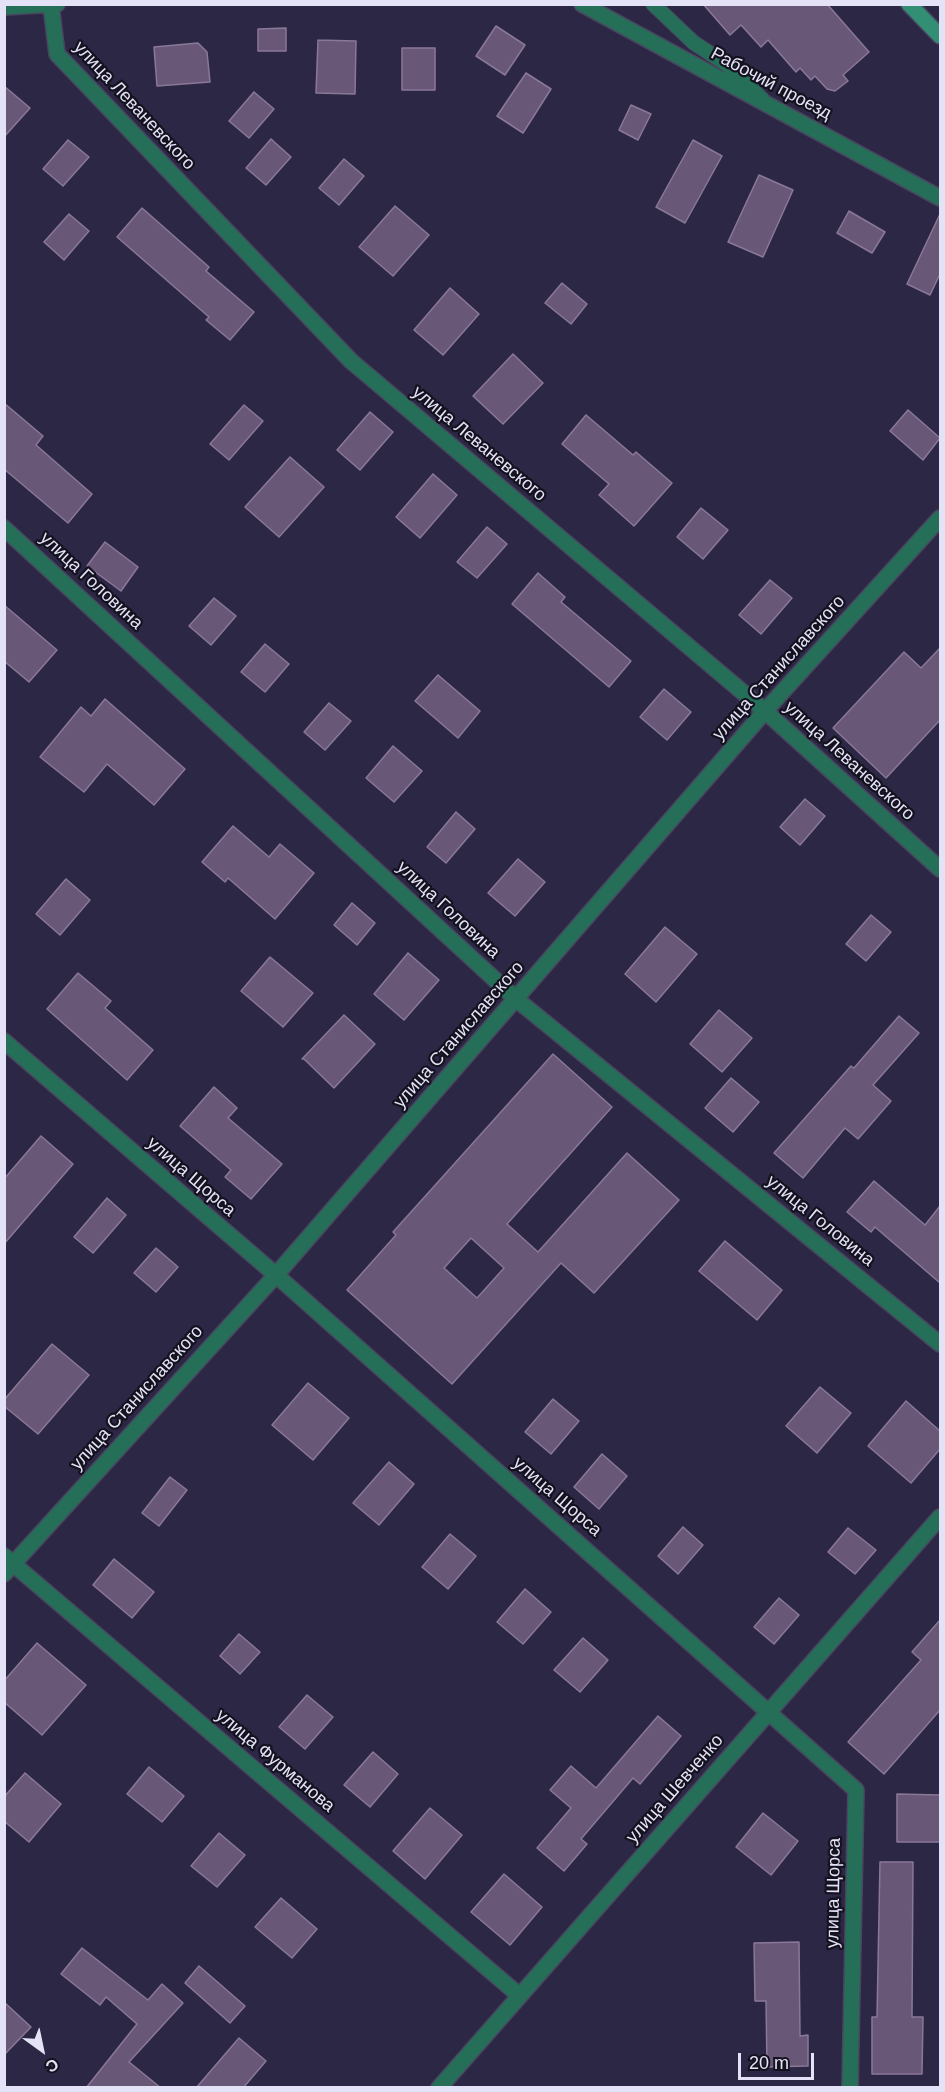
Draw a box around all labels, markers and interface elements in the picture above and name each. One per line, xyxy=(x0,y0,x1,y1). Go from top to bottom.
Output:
street label: улица Леваневского xyxy=(69,37,199,175)
street label: Рабочий проезд xyxy=(707,43,835,125)
street label: улица Леваневского xyxy=(408,382,550,506)
street label: улица Головина xyxy=(35,528,147,634)
street label: улица Станиславского xyxy=(708,591,850,745)
street label: улица Леваневского xyxy=(779,697,919,825)
street label: улица Головина xyxy=(392,857,504,963)
street label: улица Станиславского xyxy=(389,957,529,1113)
street label: улица Щорса xyxy=(142,1133,240,1221)
street label: улица Головина xyxy=(762,1171,878,1271)
street label: улица Станиславского xyxy=(66,1321,208,1475)
street label: улица Щорса xyxy=(508,1453,606,1541)
street label: улица Фурманова xyxy=(211,1705,339,1817)
street label: улица Шевченко xyxy=(622,1730,728,1848)
street label: улица Щорса xyxy=(822,1838,846,1948)
north arrow xyxy=(12,2020,72,2080)
scale bar xyxy=(741,2041,818,2079)
text: 20 m xyxy=(749,2053,789,2073)
text: С xyxy=(43,2055,62,2076)

